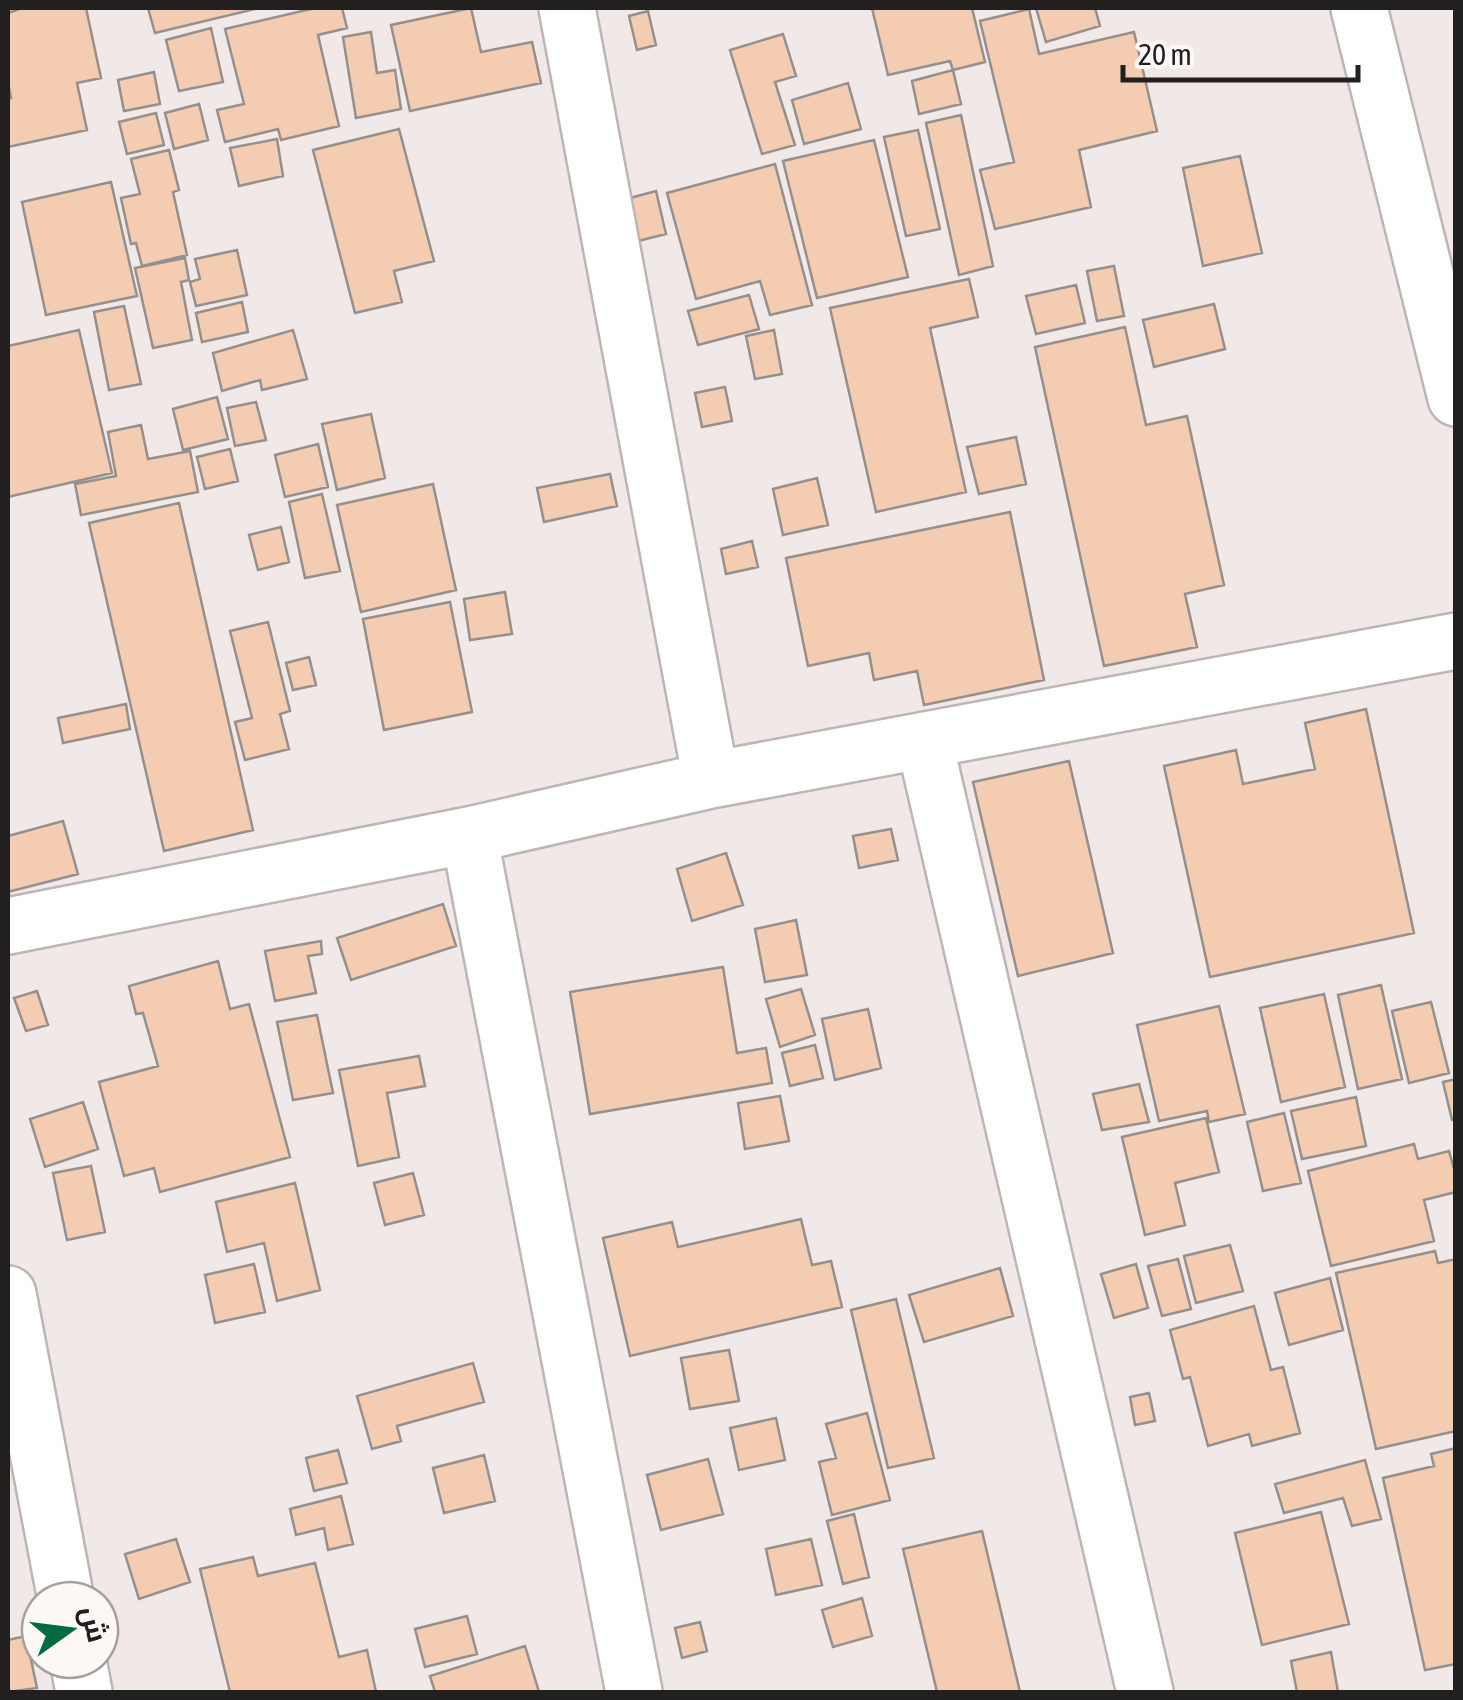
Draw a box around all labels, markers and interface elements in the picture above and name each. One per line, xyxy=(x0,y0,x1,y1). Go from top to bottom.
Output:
scale bar xyxy=(1123,20,1358,82)
text: 20 m xyxy=(1138,37,1192,71)
north arrow xyxy=(20,1580,120,1680)
text: ش xyxy=(73,1603,114,1645)

